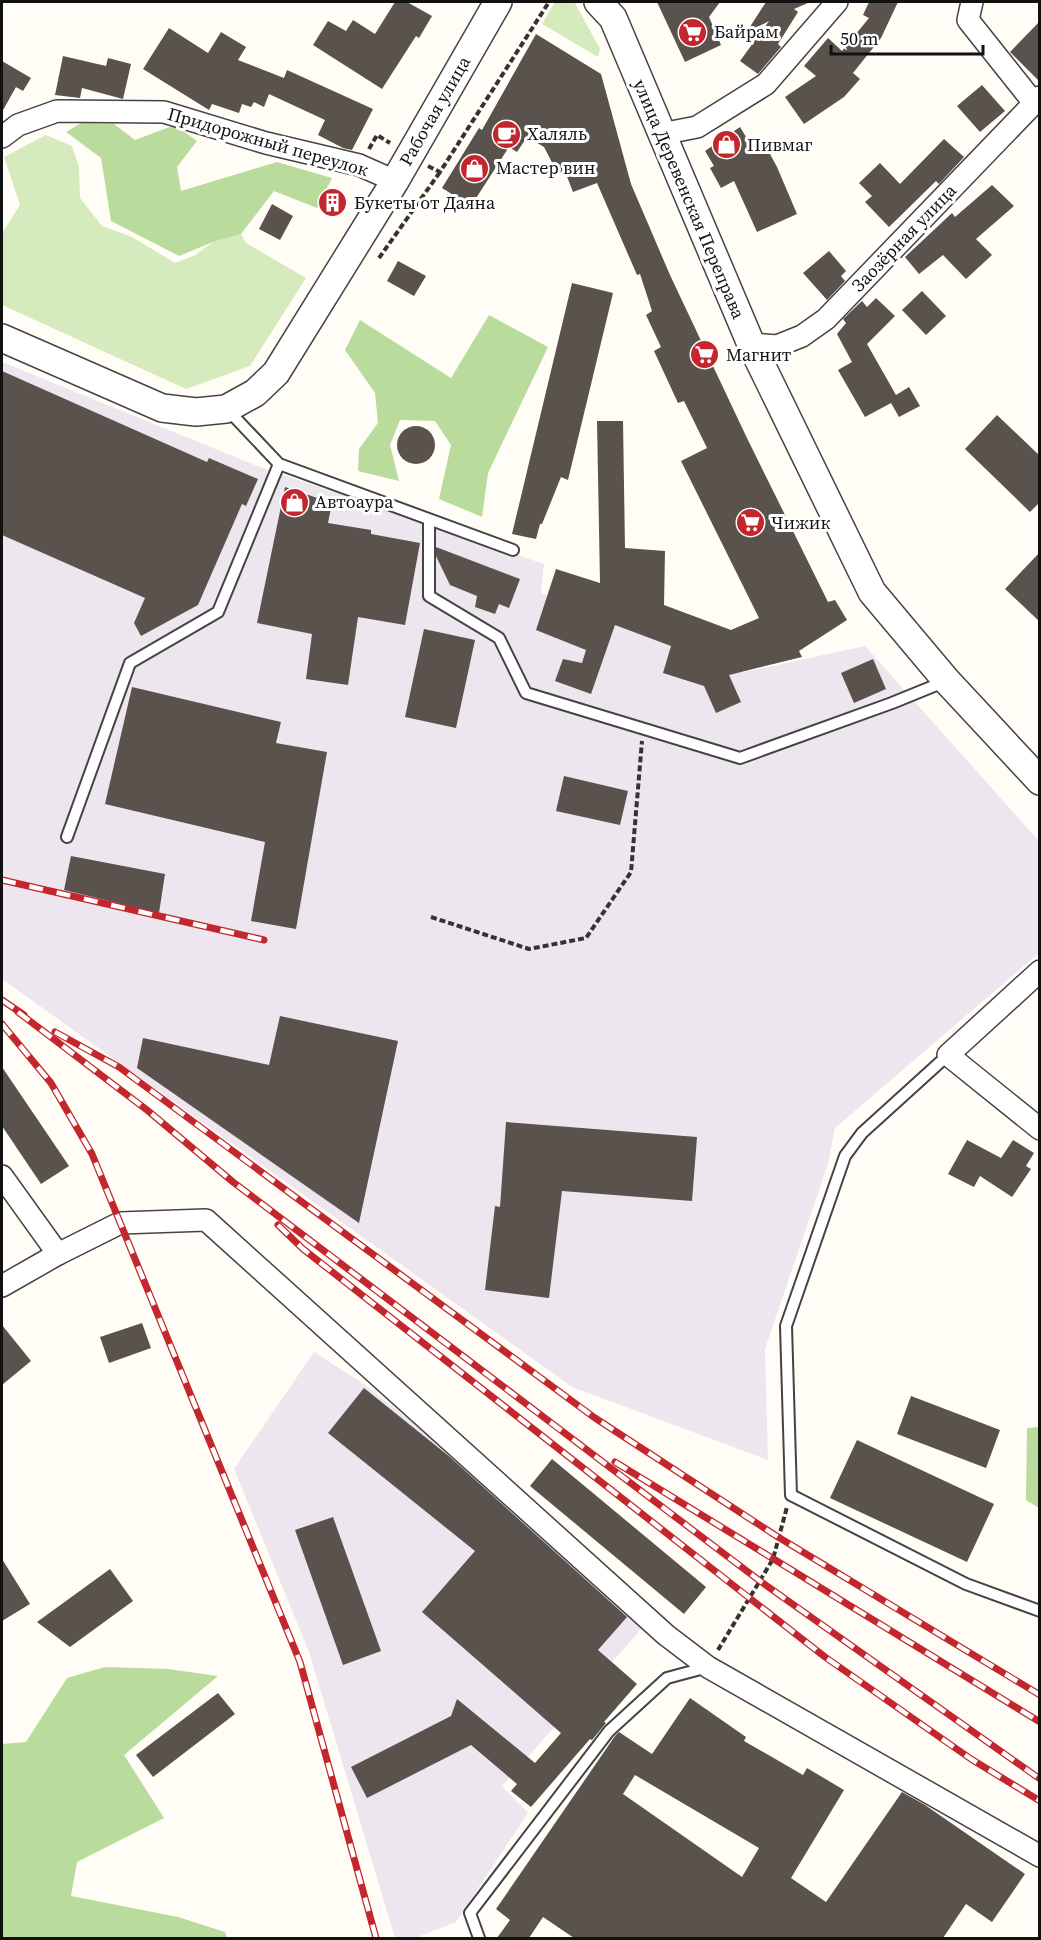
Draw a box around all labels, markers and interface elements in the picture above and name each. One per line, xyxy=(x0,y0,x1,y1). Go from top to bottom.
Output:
supermarket icon: Байрам xyxy=(677,16,709,48)
scale bar xyxy=(831,18,982,56)
place label: Байрам xyxy=(714,19,779,44)
text: 50 m xyxy=(840,26,878,51)
street label: Рабочая улица xyxy=(393,51,477,170)
street label: улица Деревенская Переправа xyxy=(627,75,752,323)
street label: Придорожный переулок xyxy=(165,101,371,182)
cafe icon: Халяль xyxy=(490,118,522,150)
place label: Халяль xyxy=(527,121,587,146)
shop icon: Пивмаг xyxy=(710,129,742,161)
place label: Пивмаг xyxy=(747,132,812,157)
shop icon: Мастер вин xyxy=(459,152,491,184)
place label: Мастер вин xyxy=(496,155,595,180)
street label: Заозёрная улица xyxy=(846,178,962,297)
building icon: Букеты от Даяна xyxy=(317,187,349,219)
place label: Букеты от Даяна xyxy=(354,190,496,215)
supermarket icon: Магнит xyxy=(689,339,721,371)
place label: Магнит xyxy=(726,342,792,367)
shop icon: Автоаура xyxy=(278,486,310,518)
place label: Автоаура xyxy=(315,489,394,514)
supermarket icon: Чижик xyxy=(734,507,766,539)
place label: Чижик xyxy=(771,510,830,535)

